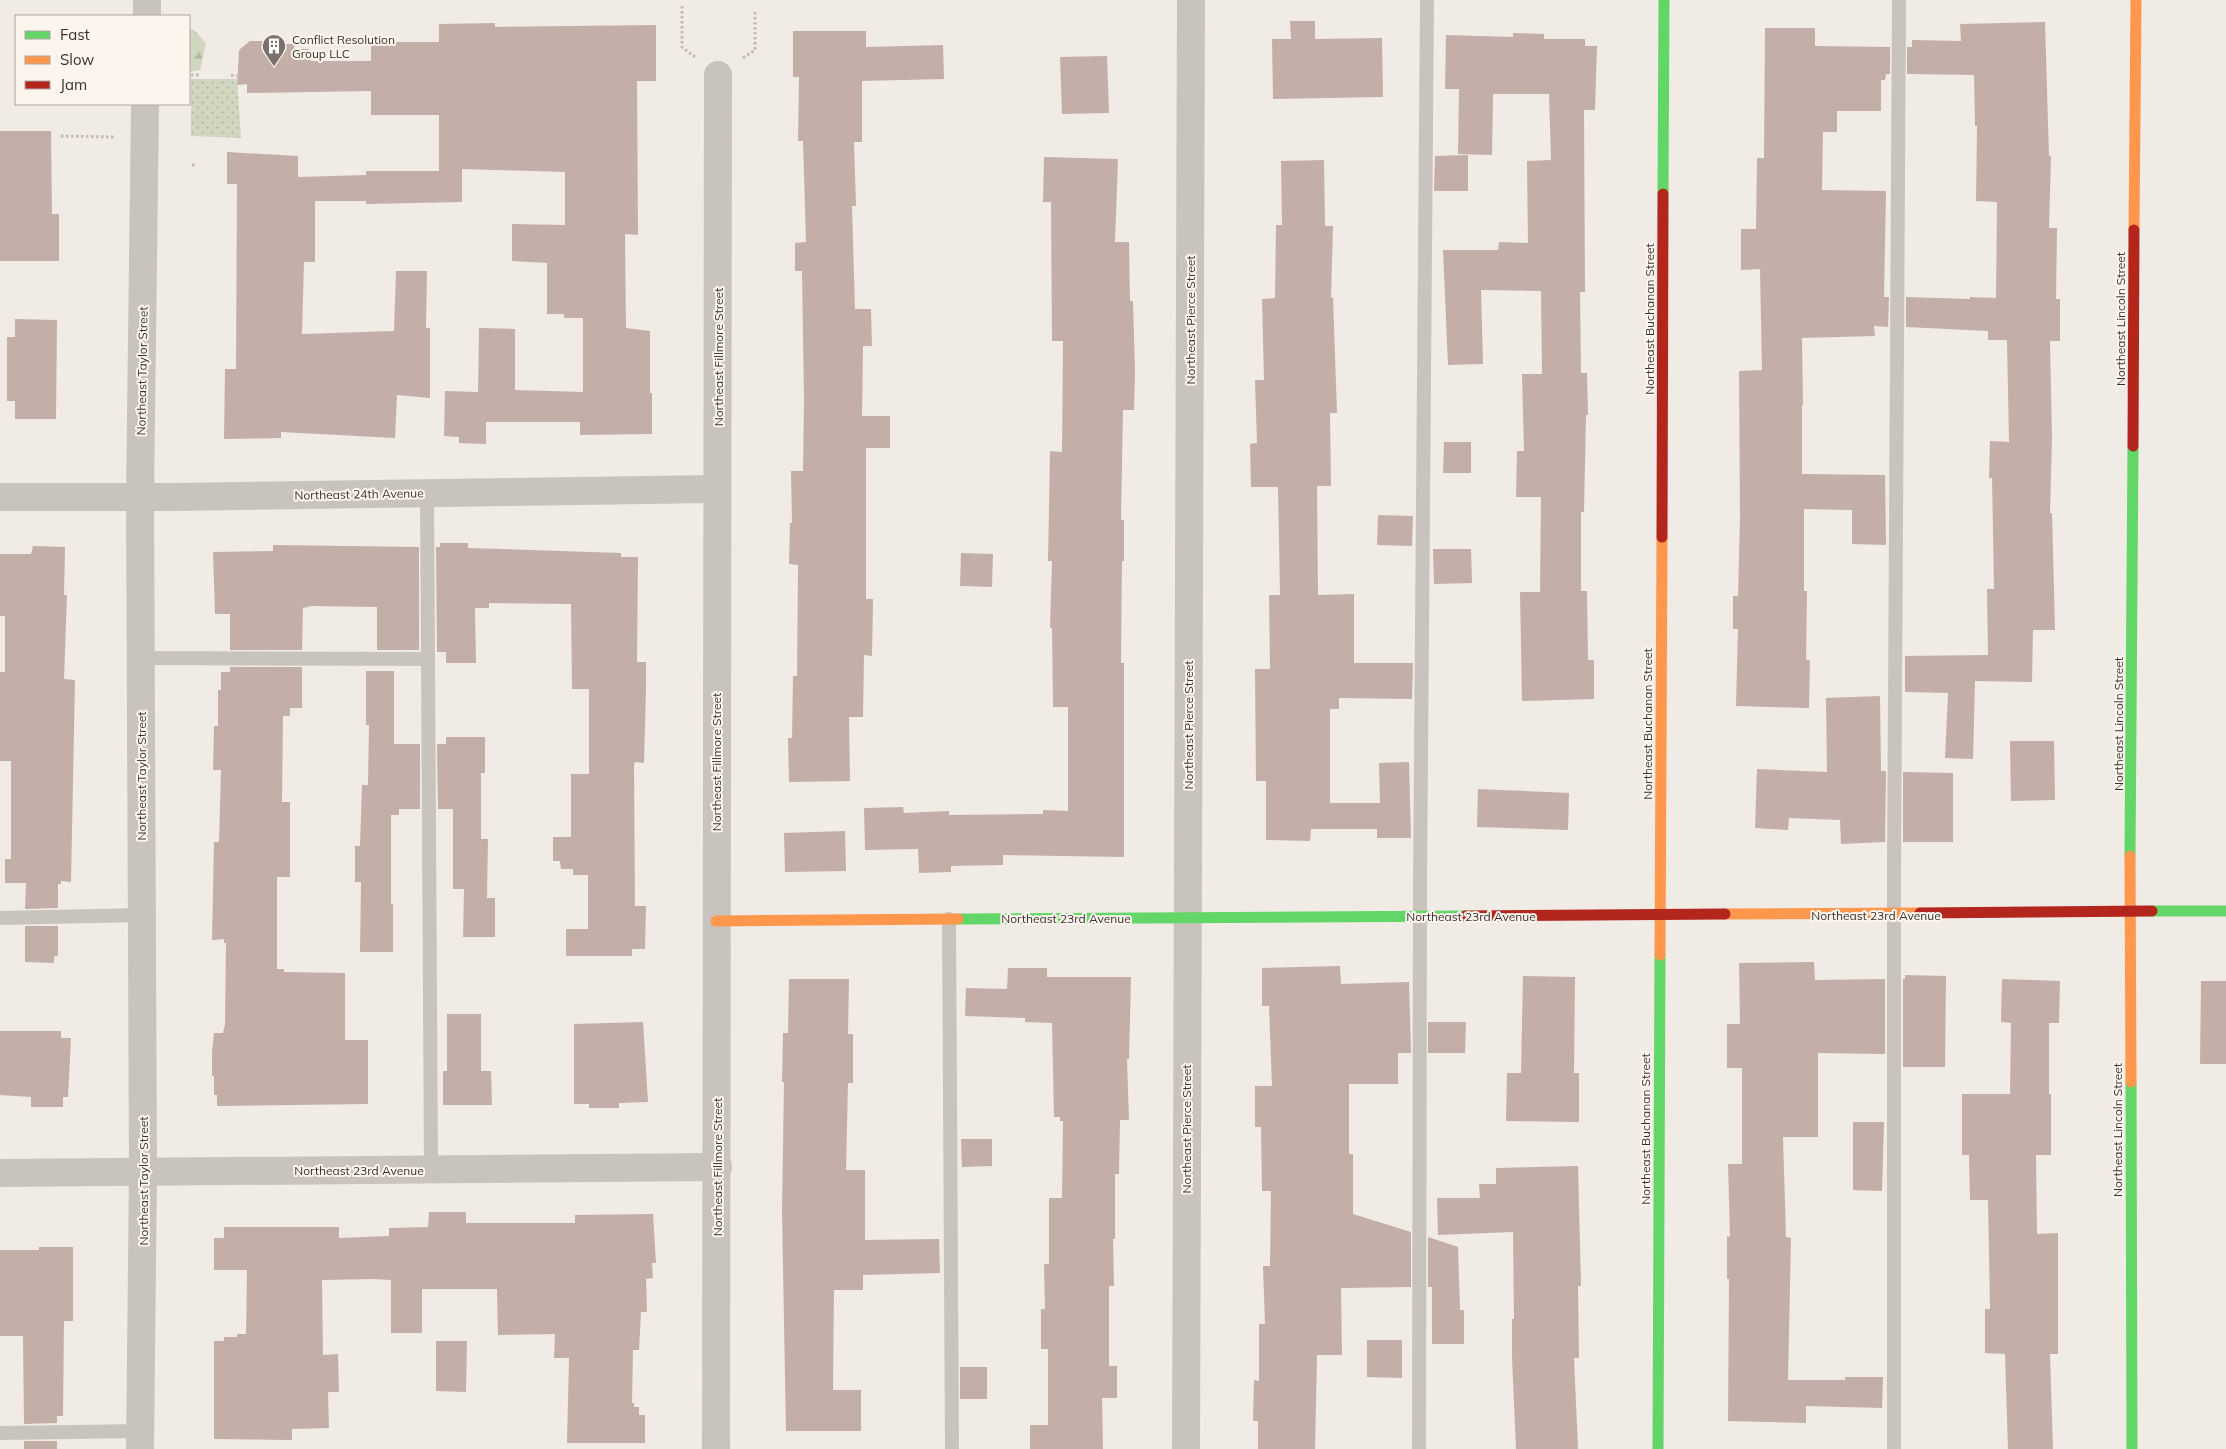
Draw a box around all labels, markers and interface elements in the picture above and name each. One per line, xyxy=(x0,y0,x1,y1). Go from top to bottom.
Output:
legend xyxy=(15,15,190,105)
text: Fast xyxy=(60,25,90,44)
place label: Conflict Resolution Group LLC xyxy=(292,32,395,61)
building icon: Conflict Resolution Group LLC xyxy=(261,33,287,67)
text: Slow xyxy=(60,50,94,69)
text: Jam xyxy=(60,75,87,94)
street label: Northeast Buchanan Street xyxy=(1642,243,1657,395)
street label: Northeast Lincoln Street xyxy=(2113,252,2128,386)
street label: Northeast Pierce Street xyxy=(1183,256,1198,384)
street label: Northeast Fillmore Street xyxy=(711,288,726,426)
street label: Northeast Taylor Street xyxy=(133,306,151,436)
street label: Northeast 24th Avenue xyxy=(294,485,424,503)
street label: Northeast Buchanan Street xyxy=(1640,648,1655,800)
street label: Northeast Lincoln Street xyxy=(2111,657,2126,791)
street label: Northeast Pierce Street xyxy=(1181,661,1196,789)
street label: Northeast Fillmore Street xyxy=(709,693,724,831)
street label: Northeast Taylor Street xyxy=(134,712,149,840)
street label: Northeast 23rd Avenue xyxy=(1811,908,1941,923)
street label: Northeast 23rd Avenue xyxy=(1406,909,1536,924)
street label: Northeast 23rd Avenue xyxy=(1001,911,1131,926)
street label: Northeast Buchanan Street xyxy=(1638,1053,1653,1205)
street label: Northeast Lincoln Street xyxy=(2110,1063,2125,1197)
street label: Northeast Pierce Street xyxy=(1179,1065,1194,1193)
street label: Northeast Fillmore Street xyxy=(710,1098,725,1236)
street label: Northeast Taylor Street xyxy=(136,1117,151,1245)
street label: Northeast 23rd Avenue xyxy=(294,1163,424,1178)

